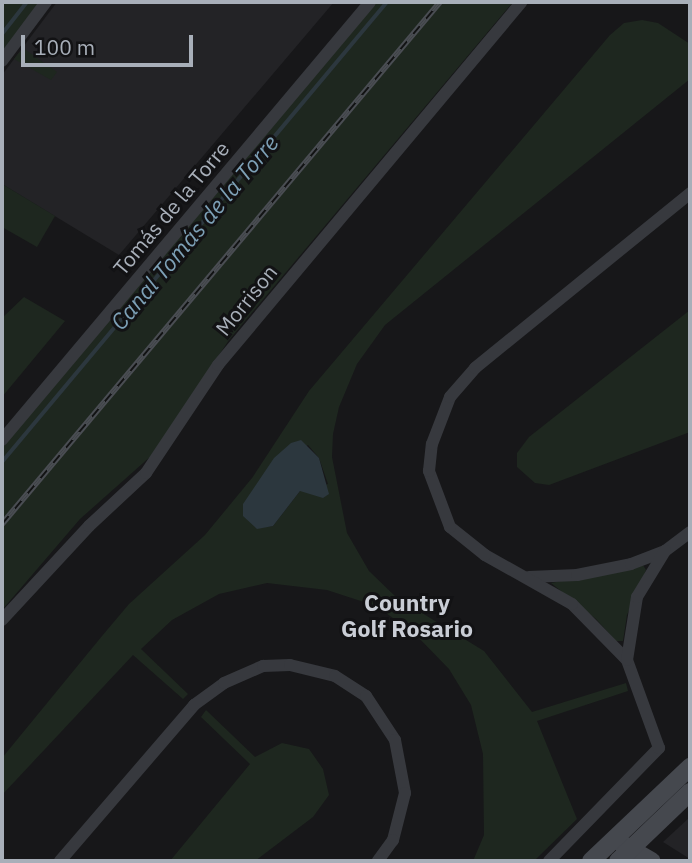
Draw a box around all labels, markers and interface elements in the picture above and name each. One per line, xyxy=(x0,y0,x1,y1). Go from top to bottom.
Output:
scale bar xyxy=(24,21,196,65)
text: 100 m xyxy=(34,33,95,61)
water label: Canal Tomás de la Torre xyxy=(104,129,284,335)
street label: Tomás de la Torre xyxy=(108,136,234,280)
street label: Morrison xyxy=(210,260,282,340)
district label: Country Golf Rosario xyxy=(341,588,473,642)

